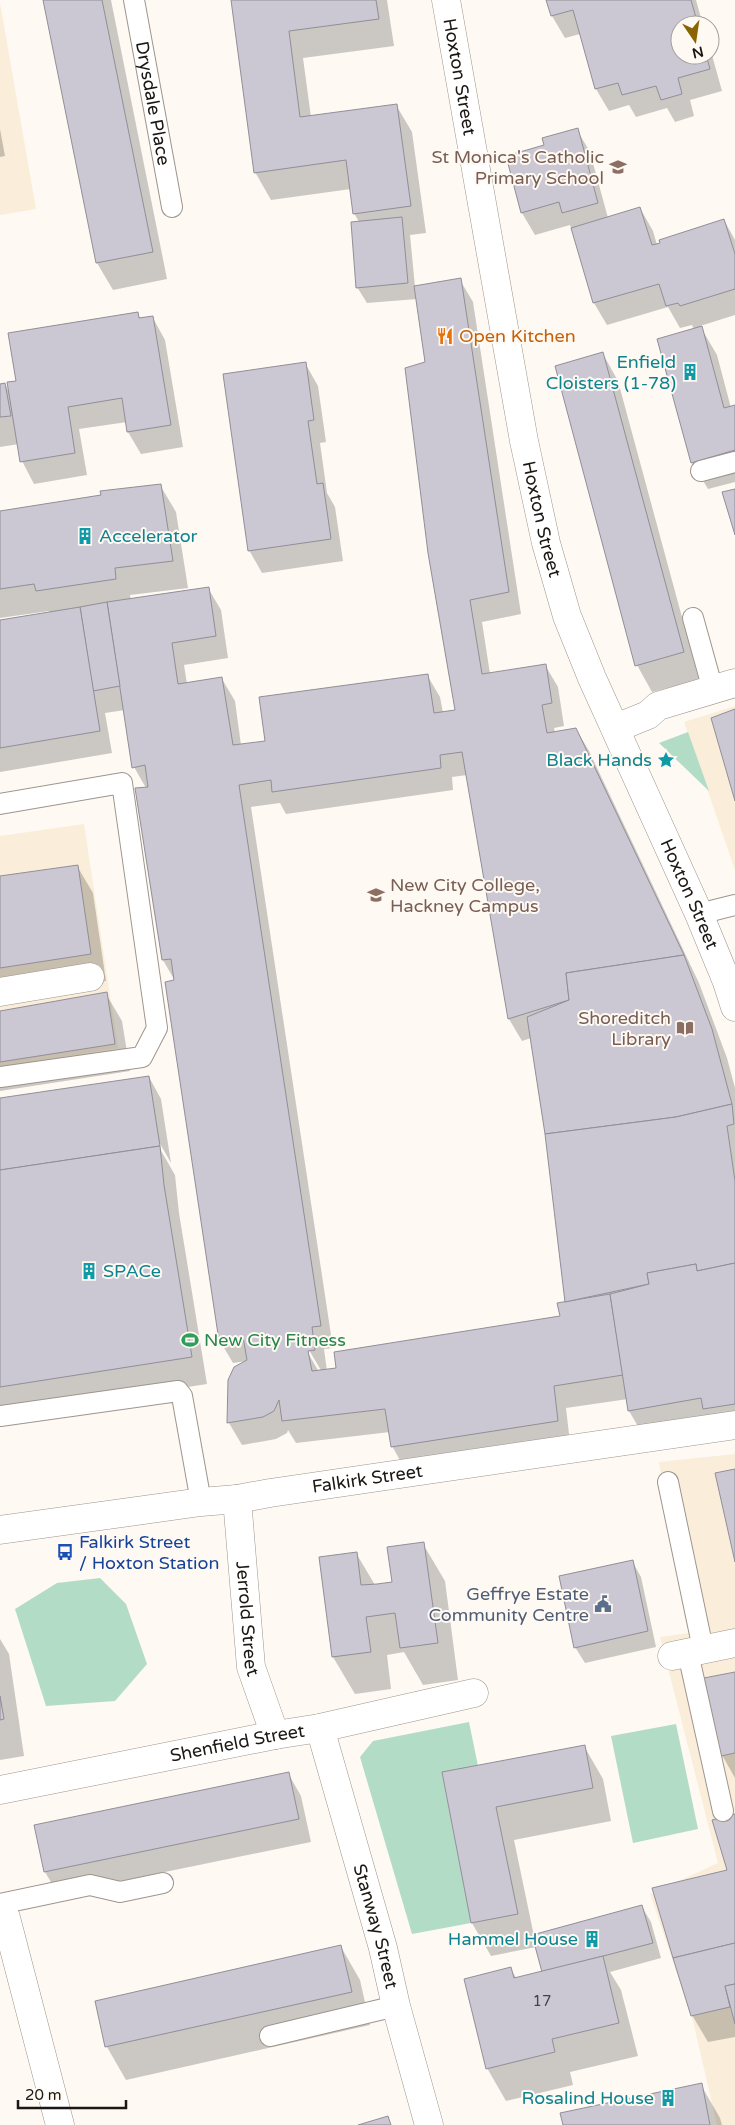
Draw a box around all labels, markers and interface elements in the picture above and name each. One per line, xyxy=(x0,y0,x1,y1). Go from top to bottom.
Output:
north arrow xyxy=(670,15,720,65)
street label: Hoxton Street xyxy=(438,16,481,137)
street label: Drysdale Place xyxy=(131,39,175,167)
text: N xyxy=(690,43,705,62)
place label: St Monica's Catholic Primary School xyxy=(431,146,604,189)
school or university icon: St Monica's Catholic Primary School xyxy=(608,157,628,177)
place label: Open Kitchen xyxy=(459,325,576,347)
restaurant icon: Open Kitchen xyxy=(435,326,455,346)
place label: Enfield Cloisters (1-78) xyxy=(546,351,676,394)
building icon: Enfield Cloisters (1-78) xyxy=(680,362,700,382)
street label: Hoxton Street xyxy=(518,459,566,580)
place label: Accelerator xyxy=(99,525,198,547)
building icon: Accelerator xyxy=(75,526,95,546)
place label: Black Hands xyxy=(546,749,652,771)
place icon: Black Hands xyxy=(656,750,676,770)
street label: Hoxton Street xyxy=(655,835,723,953)
place label: New City College, Hackney Campus xyxy=(390,874,540,917)
school or university icon: New City College, Hackney Campus xyxy=(366,885,386,905)
place label: Shoreditch Library xyxy=(578,1007,671,1050)
library icon: Shoreditch Library xyxy=(675,1018,695,1038)
place label: SPACe xyxy=(103,1260,161,1282)
building icon: SPACe xyxy=(79,1261,99,1281)
place label: New City Fitness xyxy=(204,1329,346,1351)
sports icon: New City Fitness xyxy=(180,1330,200,1350)
street label: Falkirk Street xyxy=(311,1460,424,1498)
place label: Falkirk Street / Hoxton Station xyxy=(79,1531,220,1574)
bus stop icon: Falkirk Street / Hoxton Station xyxy=(55,1542,75,1562)
street label: Jerrold Street xyxy=(231,1560,264,1679)
place label: Geffrye Estate Community Centre xyxy=(428,1583,589,1626)
public building icon: Geffrye Estate Community Centre xyxy=(593,1594,613,1614)
street label: Shenfield Street xyxy=(168,1720,306,1767)
street label: Stanway Street xyxy=(348,1861,403,1991)
place label: Hammel House xyxy=(448,1928,578,1950)
building icon: Hammel House xyxy=(582,1929,602,1949)
house number: 17 xyxy=(533,1992,551,2010)
scale bar xyxy=(18,2078,125,2110)
text: 20 m xyxy=(25,2086,62,2104)
place label: Rosalind House xyxy=(521,2087,654,2109)
building icon: Rosalind House xyxy=(658,2088,678,2108)

